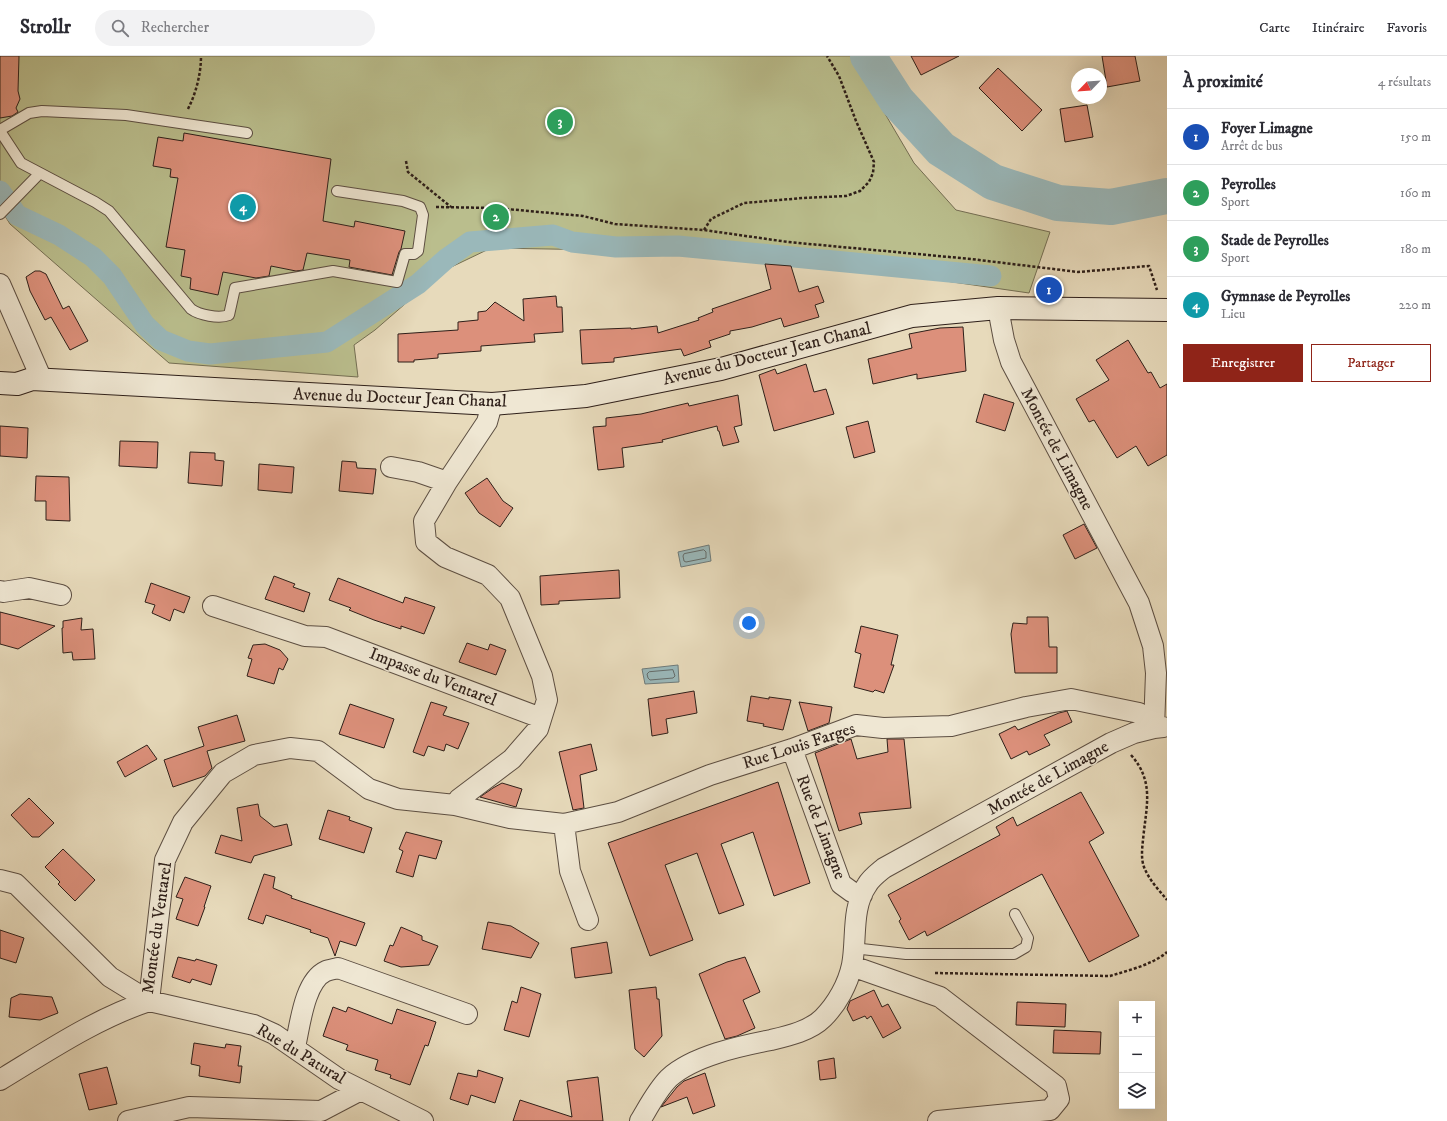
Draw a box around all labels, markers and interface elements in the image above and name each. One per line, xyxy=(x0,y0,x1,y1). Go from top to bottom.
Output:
search box xyxy=(95,10,375,46)
text: Strollr xyxy=(20,16,71,39)
icon: search xyxy=(109,17,131,39)
text: Rechercher xyxy=(141,18,209,37)
text: Carte xyxy=(1259,19,1290,37)
text: Itinéraire xyxy=(1312,19,1365,37)
text: Favoris xyxy=(1387,19,1427,37)
north arrow xyxy=(1071,68,1107,104)
text: À proximité xyxy=(1183,71,1263,93)
text: 4 résultats xyxy=(1378,74,1431,90)
pin: 3 xyxy=(547,107,573,137)
text: Foyer Limagne xyxy=(1221,119,1313,138)
text: 1 xyxy=(1194,129,1198,145)
text: 150 m xyxy=(1400,129,1431,145)
text: Arrêt de bus xyxy=(1221,138,1283,154)
text: Peyrolles xyxy=(1221,175,1276,194)
text: 2 xyxy=(1193,185,1199,201)
text: 160 m xyxy=(1400,185,1431,201)
pin: 4 xyxy=(230,192,256,222)
text: Sport xyxy=(1221,194,1250,210)
pin: 2 xyxy=(483,202,509,232)
text: Stade de Peyrolles xyxy=(1221,231,1329,250)
text: 3 xyxy=(1194,241,1198,257)
text: 180 m xyxy=(1400,241,1431,257)
text: Sport xyxy=(1221,250,1250,266)
pin: 1 xyxy=(1036,275,1062,305)
text: Gymnase de Peyrolles xyxy=(1221,287,1350,306)
text: 4 xyxy=(1192,297,1200,313)
text: 220 m xyxy=(1399,297,1431,313)
text: Lieu xyxy=(1221,306,1245,322)
street label: Avenue du Docteur Jean Chanal xyxy=(661,317,873,391)
button: Enregistrer xyxy=(1183,344,1303,382)
button: Partager xyxy=(1311,344,1431,382)
street label: Avenue du Docteur Jean Chanal xyxy=(293,383,507,413)
street label: Montée de Limagne xyxy=(1015,384,1099,514)
your location xyxy=(739,613,759,633)
street label: Impasse du Ventarel xyxy=(366,643,500,711)
street label: Rue Louis Farges xyxy=(740,717,858,775)
street label: Montée de Limagne xyxy=(983,736,1113,820)
street label: Rue de Limagne xyxy=(791,772,851,882)
street label: Montée du Ventarel xyxy=(137,861,177,995)
map controls xyxy=(1119,1001,1155,1109)
button: + xyxy=(1119,1001,1155,1037)
street label: Rue du Patural xyxy=(253,1019,349,1089)
button: − xyxy=(1119,1037,1155,1073)
button: layers xyxy=(1119,1073,1155,1109)

